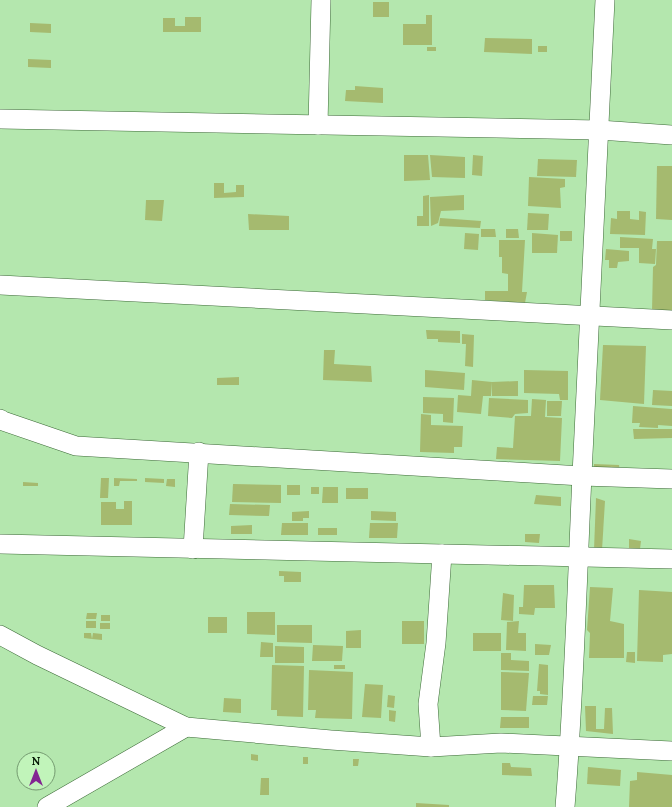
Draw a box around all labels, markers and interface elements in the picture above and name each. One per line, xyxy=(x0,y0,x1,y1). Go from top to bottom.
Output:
north arrow xyxy=(16,751,56,791)
text: N xyxy=(32,754,41,768)

